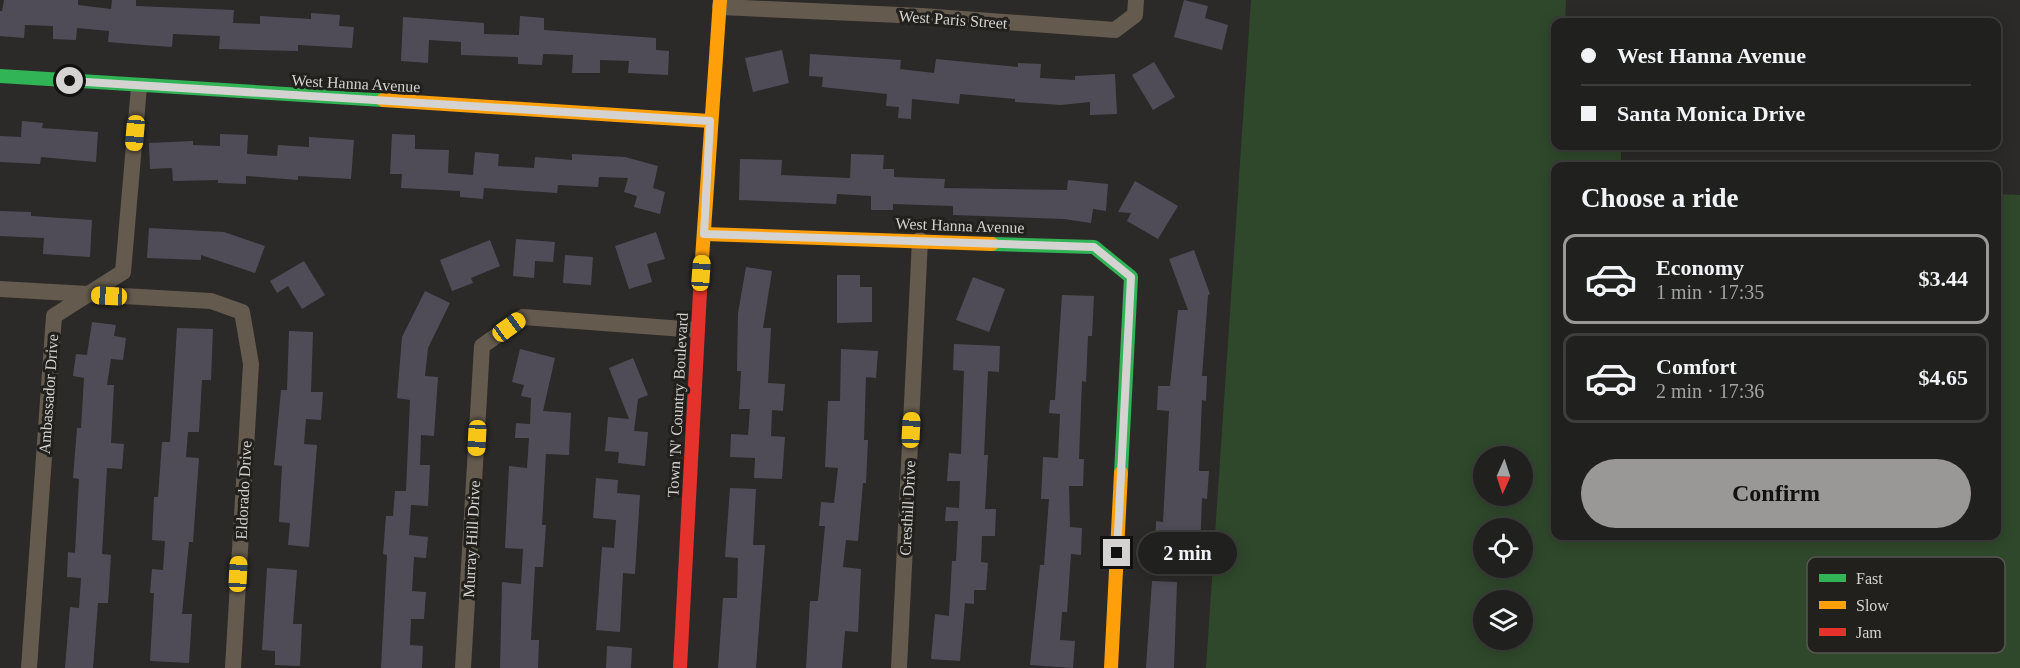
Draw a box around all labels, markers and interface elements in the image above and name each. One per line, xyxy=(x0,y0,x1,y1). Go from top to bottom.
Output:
street label: West Paris Street xyxy=(898,7,1008,32)
text: West Hanna Avenue xyxy=(1617,43,1806,68)
route start xyxy=(56,67,83,94)
street label: West Hanna Avenue xyxy=(291,72,421,95)
text: Santa Monica Drive xyxy=(1617,101,1805,126)
car xyxy=(124,114,146,152)
text: Choose a ride xyxy=(1581,183,1739,213)
street label: West Hanna Avenue xyxy=(895,215,1025,236)
icon: car xyxy=(1584,252,1638,306)
car xyxy=(691,254,711,292)
text: Economy xyxy=(1656,255,1744,280)
text: $3.44 xyxy=(1919,266,1968,291)
text: 1 min · 17:35 xyxy=(1656,281,1764,303)
car xyxy=(91,286,127,306)
car xyxy=(489,309,529,345)
street label: Town 'N' Country Boulevard xyxy=(664,312,692,498)
street label: Ambassador Drive xyxy=(36,333,61,455)
icon: car xyxy=(1584,351,1638,405)
text: Comfort xyxy=(1656,354,1737,379)
text: $4.65 xyxy=(1919,365,1968,390)
text: 2 min · 17:36 xyxy=(1656,380,1764,402)
car xyxy=(901,412,921,448)
car xyxy=(467,420,487,456)
street label: Eldorado Drive xyxy=(232,440,255,540)
north arrow xyxy=(1473,446,1533,506)
map controls xyxy=(1473,446,1533,650)
button: Confirm xyxy=(1581,459,1971,528)
street label: Cresthill Drive xyxy=(897,460,918,556)
street label: Murray Hill Drive xyxy=(460,480,484,598)
button: locate xyxy=(1473,518,1533,578)
callout: 2 min xyxy=(1138,532,1237,574)
route end xyxy=(1103,539,1130,566)
text: 2 min xyxy=(1163,542,1212,564)
car xyxy=(228,556,248,592)
legend xyxy=(1807,557,2005,653)
text: Fast xyxy=(1856,570,1883,587)
button: layers xyxy=(1473,590,1533,650)
text: Slow xyxy=(1856,597,1889,614)
text: Jam xyxy=(1856,624,1882,641)

